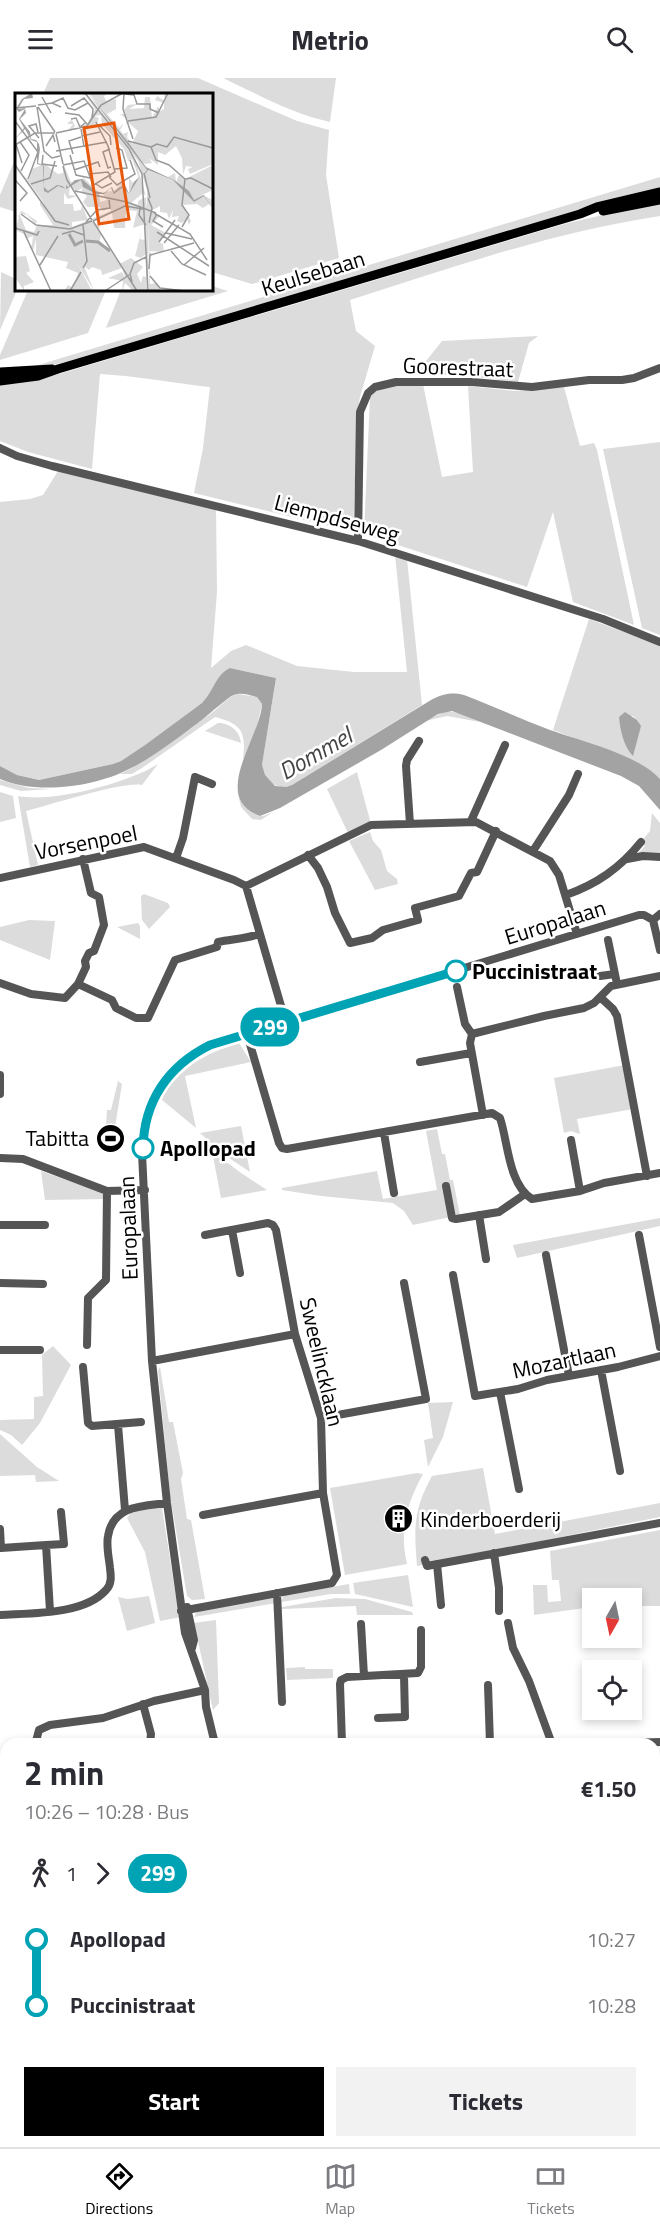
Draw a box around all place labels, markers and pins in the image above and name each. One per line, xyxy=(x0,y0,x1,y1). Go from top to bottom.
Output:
place label: Puccinistraat xyxy=(472,954,597,988)
marker: Puccinistraat xyxy=(445,960,467,982)
place label: Tabitta xyxy=(26,1121,89,1155)
sports icon: Tabitta xyxy=(94,1122,126,1154)
place label: Apollopad xyxy=(160,1131,256,1165)
marker: Apollopad xyxy=(132,1137,154,1159)
place label: Kinderboerderij xyxy=(420,1502,561,1536)
building icon: Kinderboerderij xyxy=(383,1503,415,1535)

